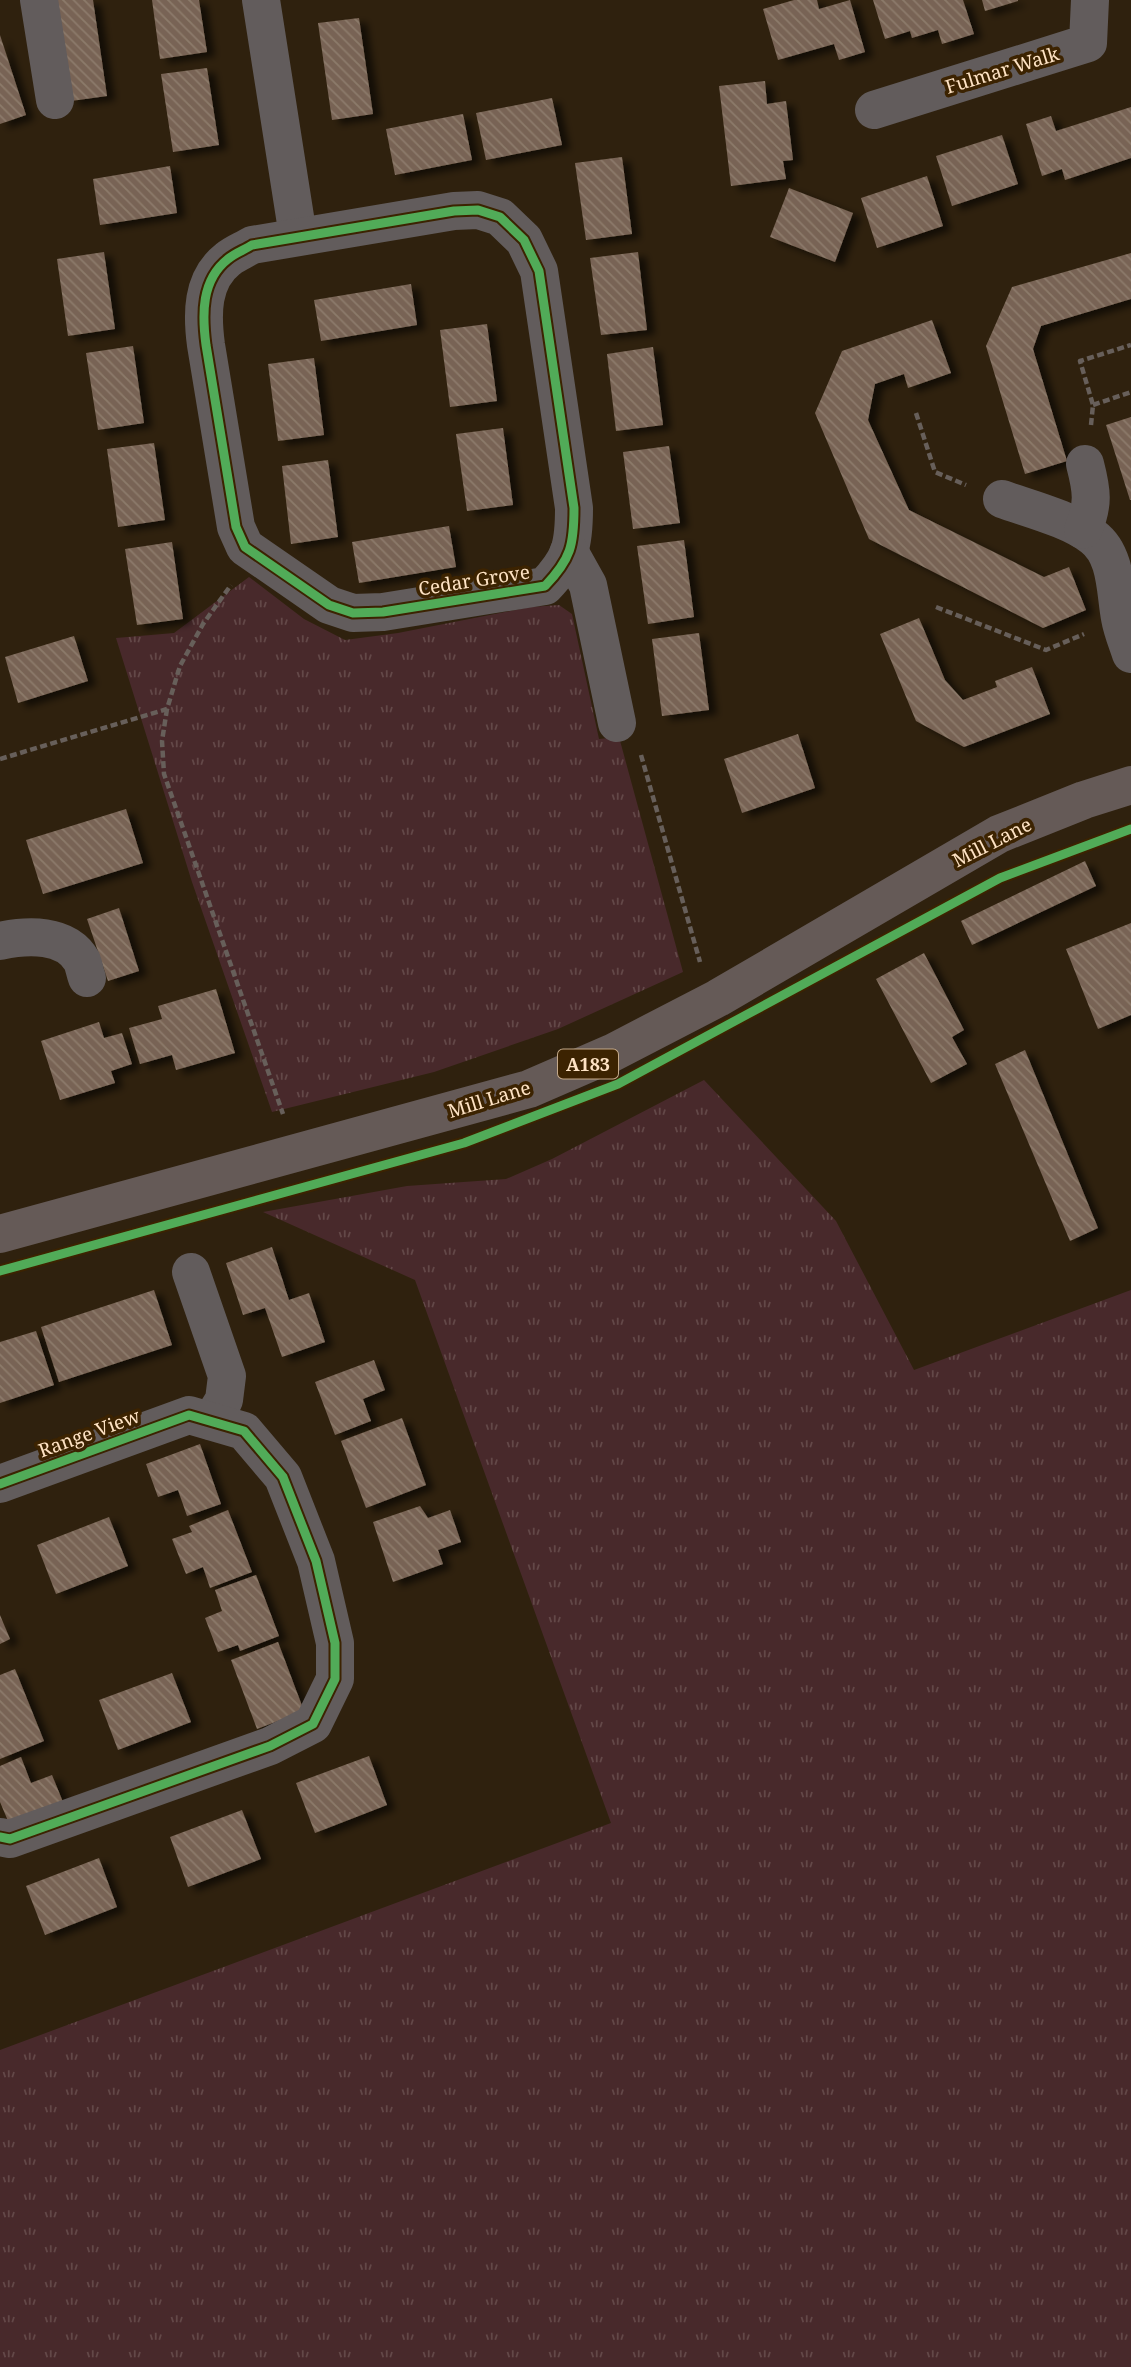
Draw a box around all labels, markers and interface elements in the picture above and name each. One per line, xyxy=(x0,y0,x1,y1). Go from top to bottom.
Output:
street label: Fulmar Walk xyxy=(942,40,1063,100)
street label: Cedar Grove xyxy=(416,558,532,602)
street label: Mill Lane xyxy=(948,811,1036,873)
road number: A183 xyxy=(558,1050,618,1078)
street label: Mill Lane xyxy=(444,1074,534,1124)
street label: Range View xyxy=(35,1402,144,1463)

